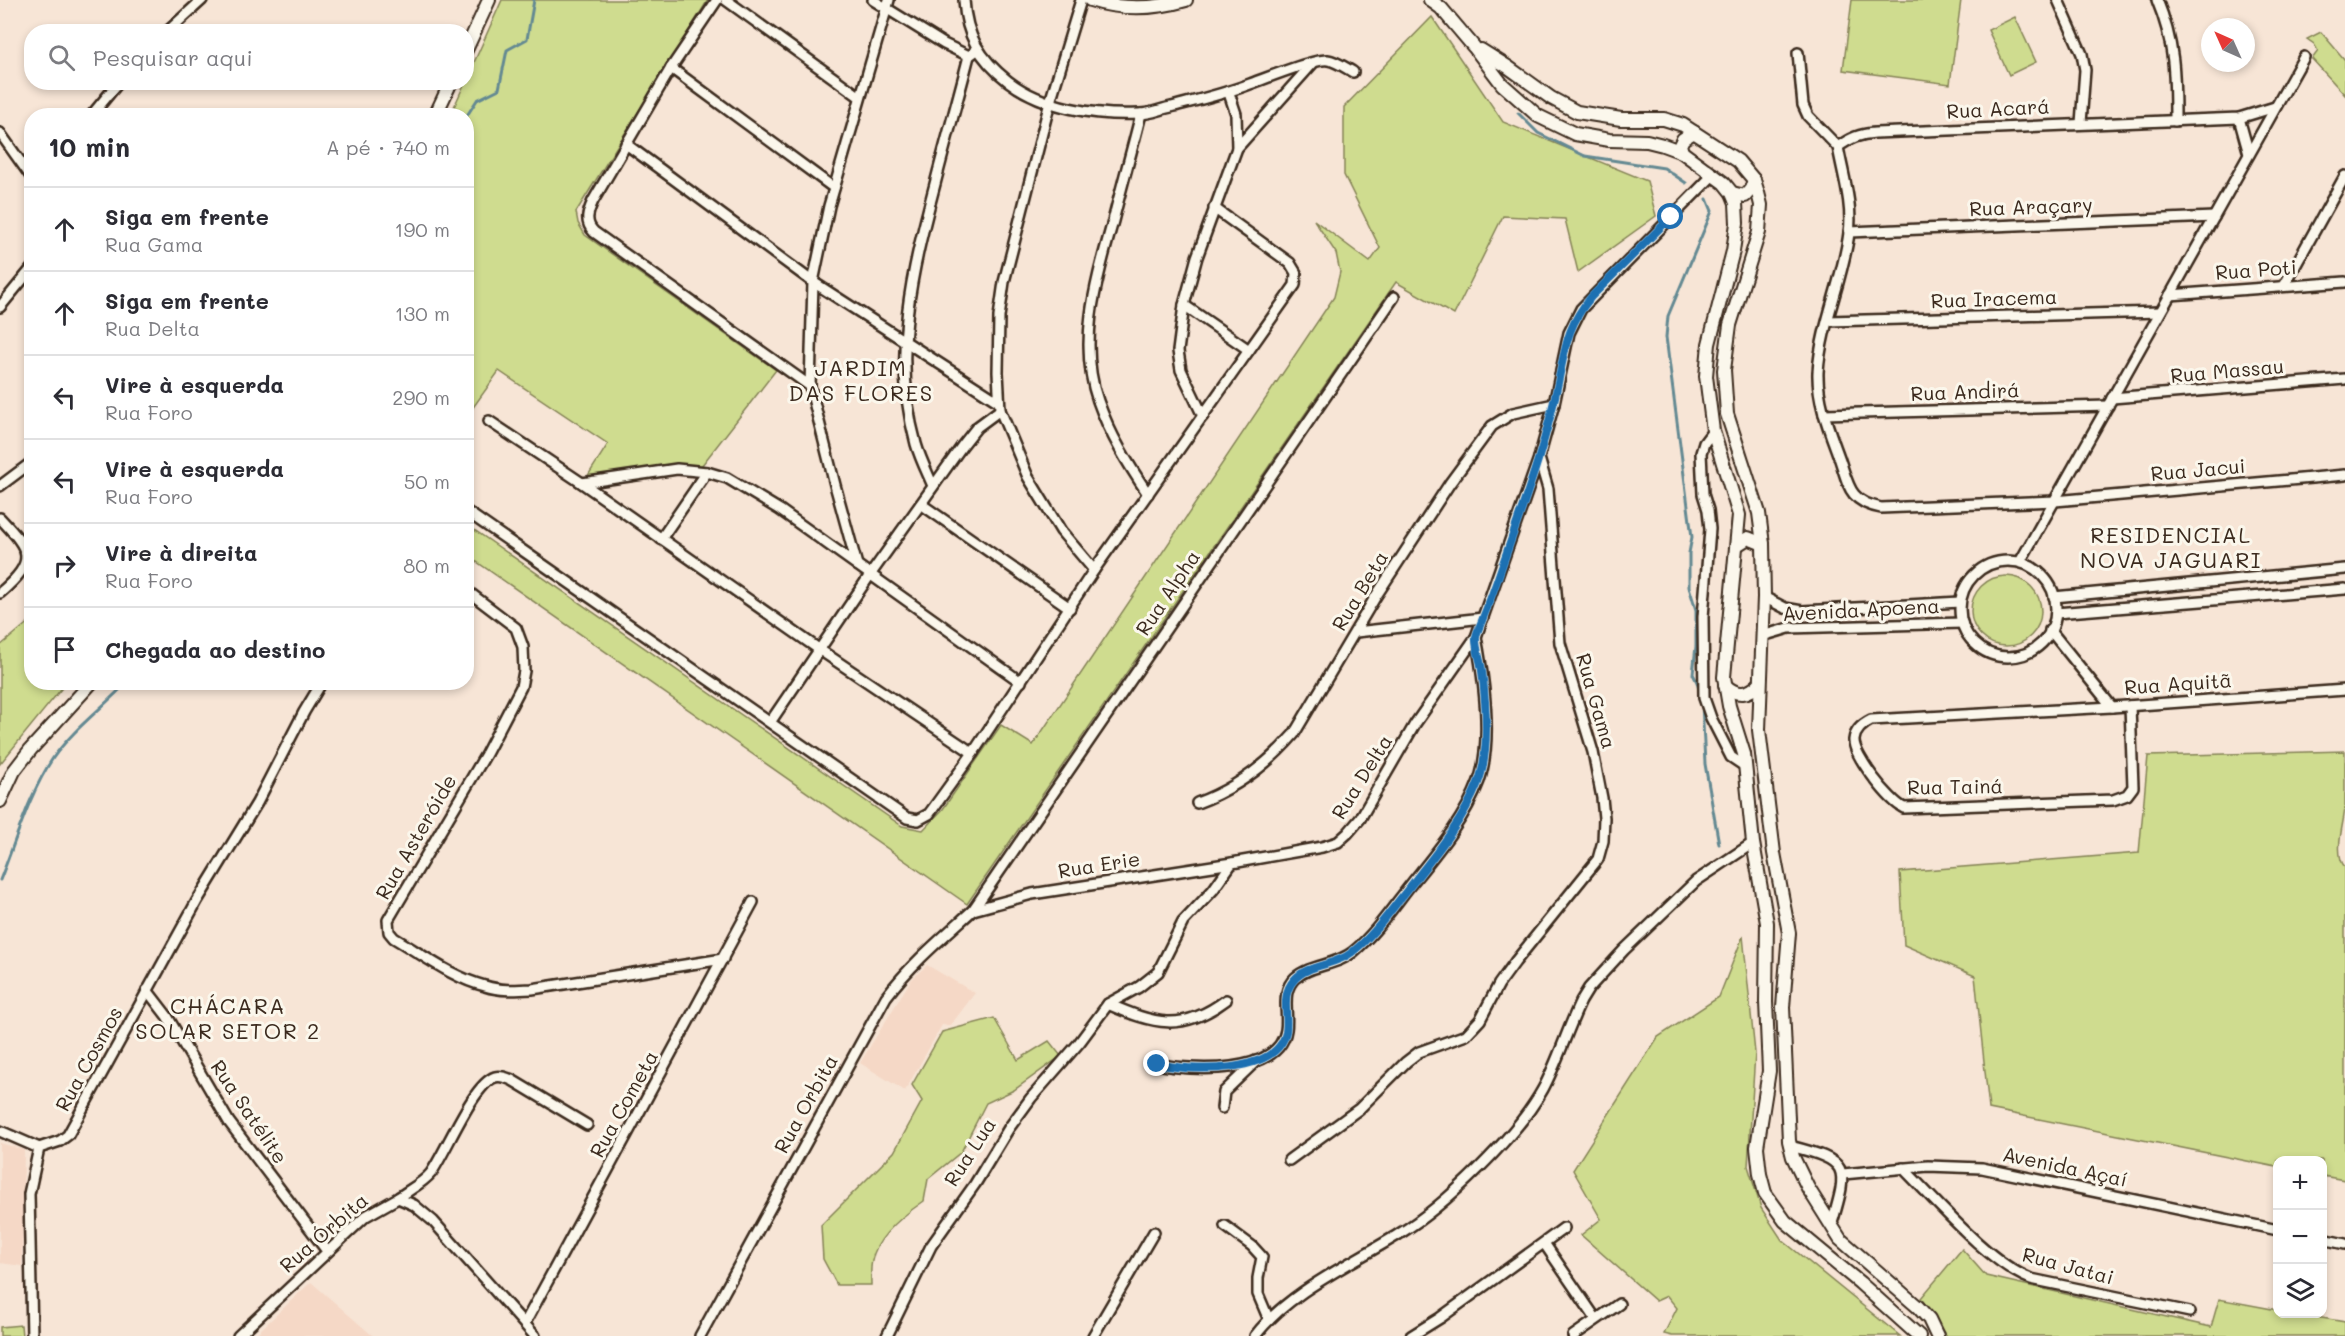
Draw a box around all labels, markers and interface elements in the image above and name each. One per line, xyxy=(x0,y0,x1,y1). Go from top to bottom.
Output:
north arrow xyxy=(2201,18,2255,72)
search box xyxy=(24,24,474,90)
icon: search xyxy=(45,41,78,74)
text: Pesquisar aqui xyxy=(93,43,253,72)
street label: Rua Acará xyxy=(1946,92,2050,124)
text: 10 min xyxy=(48,130,130,164)
text: A pé · 740 m xyxy=(326,134,450,160)
street label: Rua Araçary xyxy=(1969,191,2093,221)
text: Siga em frente xyxy=(105,202,269,231)
route start xyxy=(1657,203,1683,229)
icon: ahead xyxy=(48,213,81,246)
text: 190 m xyxy=(395,216,450,242)
text: Rua Gama xyxy=(105,231,203,257)
street label: Rua Poti xyxy=(2214,253,2298,285)
street label: Rua Iracema xyxy=(1930,283,2058,313)
text: Siga em frente xyxy=(105,286,269,315)
icon: ahead xyxy=(48,297,81,330)
text: 130 m xyxy=(395,300,450,326)
text: Rua Delta xyxy=(105,315,200,341)
street label: Rua Massau xyxy=(2169,352,2285,388)
district label: JARDIM DAS FLORES xyxy=(788,353,934,407)
text: Vire à esquerda xyxy=(105,370,284,399)
street label: Rua Andirá xyxy=(1910,376,2020,406)
icon: left xyxy=(48,381,81,414)
text: 290 m xyxy=(392,384,450,410)
text: Rua Foro xyxy=(105,399,193,425)
street label: Rua Jacui xyxy=(2150,452,2246,486)
text: Vire à esquerda xyxy=(105,454,284,483)
icon: left xyxy=(48,465,81,498)
text: 50 m xyxy=(404,468,450,494)
text: Rua Foro xyxy=(105,483,193,509)
district label: RESIDENCIAL NOVA JAGUARI xyxy=(2080,520,2262,574)
text: Vire à direita xyxy=(105,538,258,567)
street label: Rua Alpha xyxy=(1129,545,1205,640)
street label: Rua Beta xyxy=(1325,546,1393,635)
icon: right xyxy=(48,549,81,582)
text: 80 m xyxy=(403,552,450,578)
text: Rua Foro xyxy=(105,567,193,593)
street label: Avenida Apoena xyxy=(1782,592,1940,626)
icon: arrive xyxy=(48,633,81,666)
text: Chegada ao destino xyxy=(105,635,325,664)
street label: Rua Gama xyxy=(1571,650,1623,752)
street label: Rua Aquitã xyxy=(2123,666,2233,700)
street label: Rua Delta xyxy=(1325,729,1397,824)
street label: Rua Asteróide xyxy=(369,769,462,904)
street label: Rua Tainá xyxy=(1907,772,2003,800)
street label: Rua Erie xyxy=(1056,845,1142,883)
district label: CHÁCARA SOLAR SETOR 2 xyxy=(135,991,321,1045)
street label: Rua Cosmos xyxy=(49,1001,128,1116)
street label: Rua Cometa xyxy=(583,1045,663,1162)
street label: Rua Orbita xyxy=(767,1050,843,1157)
route end xyxy=(1143,1050,1169,1076)
street label: Rua Satélite xyxy=(206,1054,294,1168)
street label: Rua Lua xyxy=(937,1112,1001,1191)
street label: Avenida Açaí xyxy=(2000,1140,2130,1192)
map controls xyxy=(2273,1156,2327,1318)
button: + xyxy=(2273,1156,2327,1210)
street label: Rua Órbita xyxy=(274,1187,373,1278)
button: − xyxy=(2273,1210,2327,1264)
street label: Rua Jatai xyxy=(2020,1240,2117,1290)
button: layers xyxy=(2273,1264,2327,1318)

